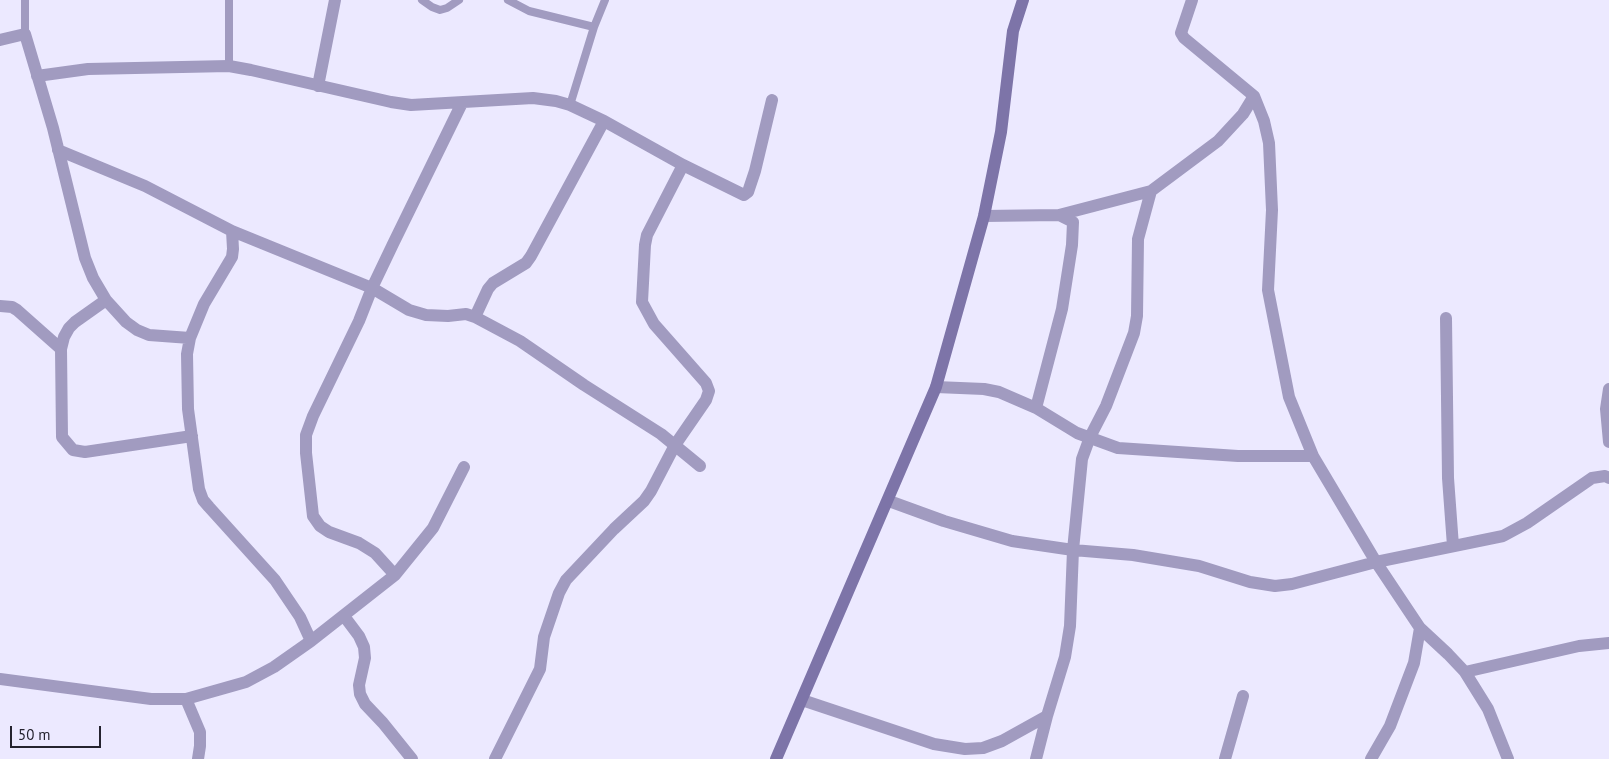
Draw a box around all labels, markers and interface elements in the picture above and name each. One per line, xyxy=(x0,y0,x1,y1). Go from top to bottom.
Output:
scale bar xyxy=(12,716,104,748)
text: 50 m xyxy=(18,725,51,744)

